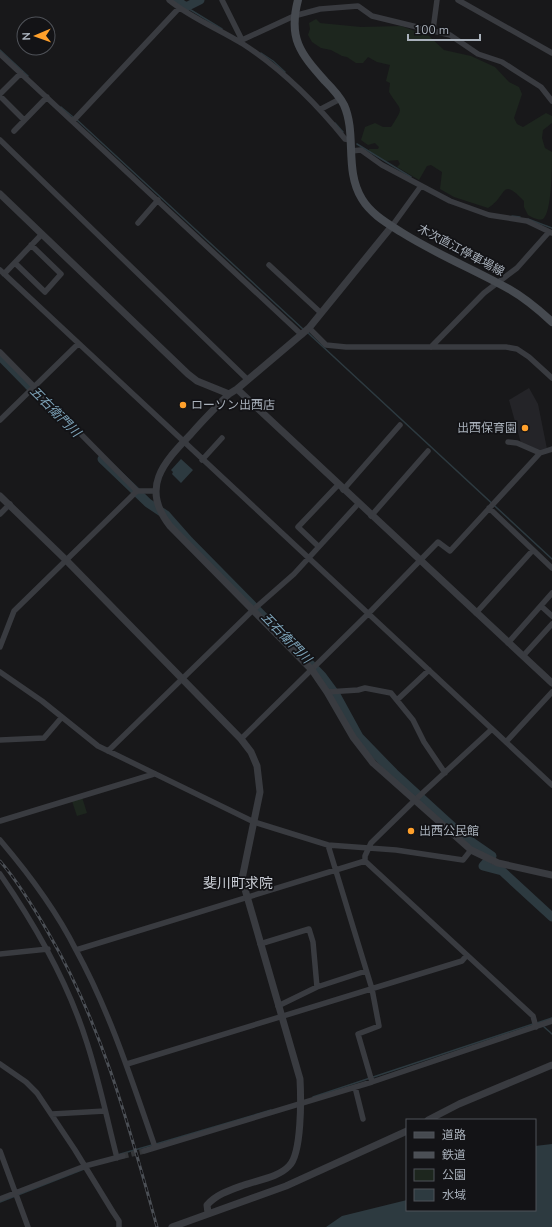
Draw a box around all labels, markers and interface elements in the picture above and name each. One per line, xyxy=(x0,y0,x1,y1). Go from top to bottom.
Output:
north arrow xyxy=(16,16,56,56)
scale bar xyxy=(408,16,480,42)
text: 100 m xyxy=(414,22,449,38)
text: N xyxy=(19,32,34,41)
street label: 木次直江停車場線 xyxy=(415,220,507,280)
water label: 五右衛門川 xyxy=(26,383,86,443)
place label: ローソン出西店 xyxy=(191,397,275,413)
marker: ローソン出西店 xyxy=(178,400,188,410)
place label: 出西保育園 xyxy=(457,420,517,436)
marker: 出西保育園 xyxy=(520,423,530,433)
water label: 五右衛門川 xyxy=(257,608,316,669)
place label: 出西公民館 xyxy=(419,823,479,839)
marker: 出西公民館 xyxy=(406,826,416,836)
district label: 斐川町求院 xyxy=(203,874,273,893)
legend xyxy=(406,1119,536,1211)
text: 道路 xyxy=(442,1127,466,1143)
text: 鉄道 xyxy=(442,1147,466,1163)
text: 公園 xyxy=(442,1167,466,1183)
text: 水域 xyxy=(442,1187,466,1203)

